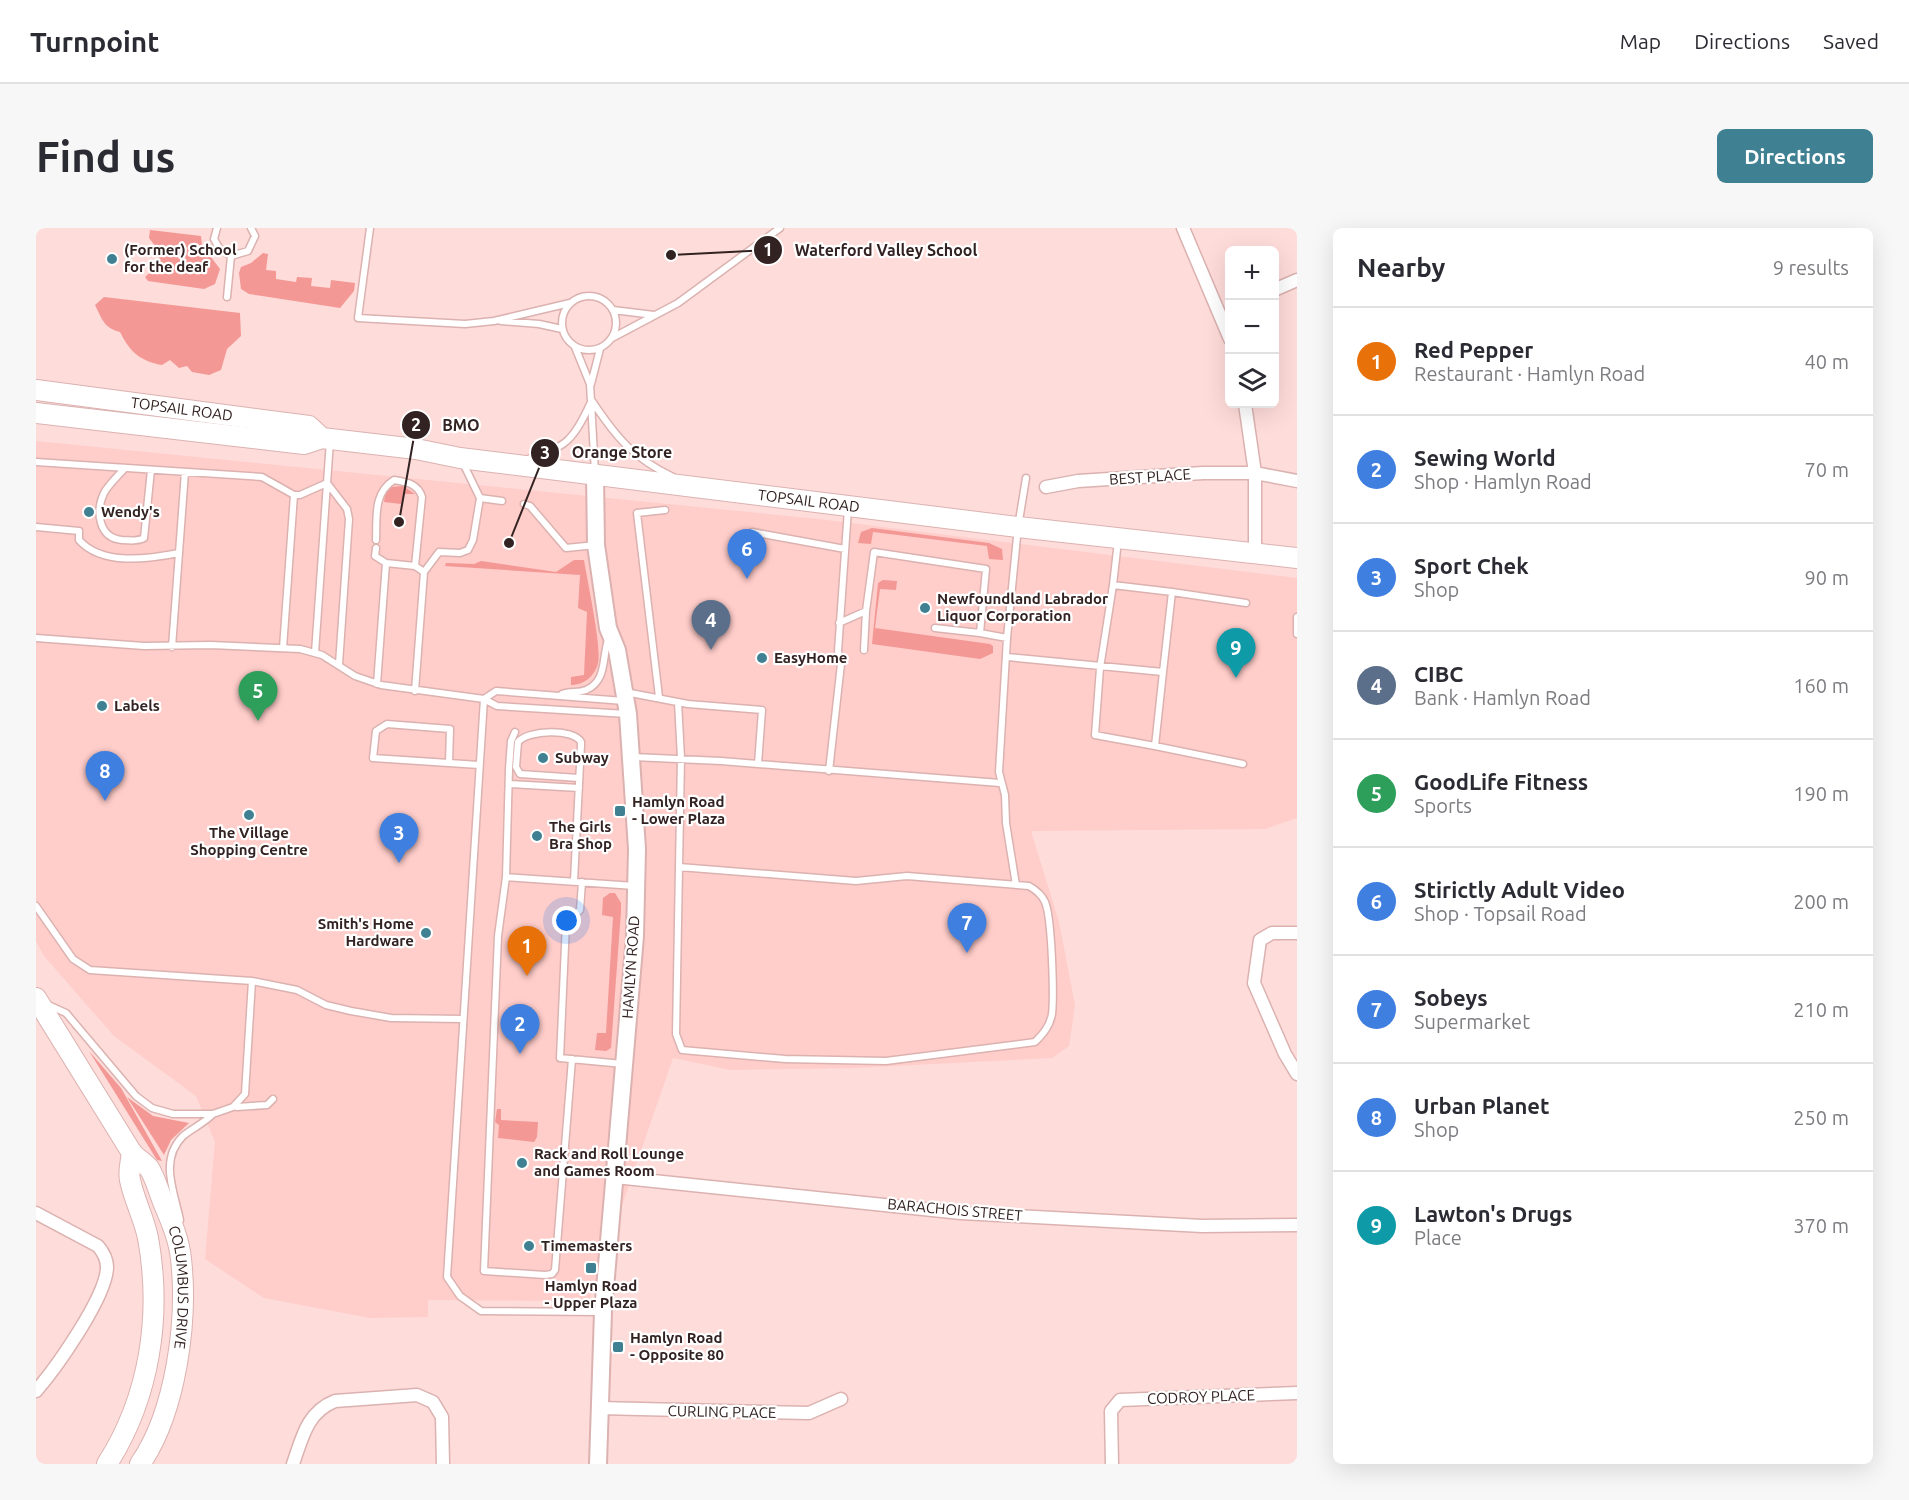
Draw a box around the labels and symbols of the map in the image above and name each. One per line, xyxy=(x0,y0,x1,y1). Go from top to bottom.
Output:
callout: Waterford Valley School xyxy=(753,233,989,267)
text: 1 xyxy=(763,239,773,259)
place label: (Former) School for the deaf xyxy=(124,241,237,275)
text: Waterford Valley School xyxy=(795,241,977,259)
marker: (Former) School for the deaf xyxy=(105,252,119,266)
street label: TOPSAIL ROAD xyxy=(130,394,234,424)
callout: BMO xyxy=(401,408,492,442)
text: 2 xyxy=(411,414,421,434)
text: BMO xyxy=(442,416,480,434)
callout: Orange Store xyxy=(530,436,685,470)
text: 3 xyxy=(540,442,550,462)
text: Orange Store xyxy=(572,443,672,461)
street label: BEST PLACE xyxy=(1109,465,1191,488)
street label: TOPSAIL ROAD xyxy=(757,486,861,515)
place label: Wendy's xyxy=(101,503,160,520)
marker: Wendy's xyxy=(82,505,96,519)
pin: 6 xyxy=(728,530,766,579)
place label: Newfoundland Labrador Liquor Corporation xyxy=(937,590,1109,624)
pin: 4 xyxy=(692,600,730,650)
marker: Newfoundland Labrador Liquor Corporation xyxy=(918,601,932,615)
pin: 9 xyxy=(1216,628,1256,678)
place label: EasyHome xyxy=(774,649,847,666)
marker: EasyHome xyxy=(755,651,769,665)
pin: 5 xyxy=(238,672,278,721)
place label: Labels xyxy=(114,697,160,714)
marker: Labels xyxy=(95,699,109,713)
place label: Subway xyxy=(555,749,609,766)
marker: Subway xyxy=(536,751,550,765)
pin: 8 xyxy=(86,752,124,801)
place label: Hamlyn Road - Lower Plaza xyxy=(632,793,725,827)
marker: Hamlyn Road - Lower Plaza xyxy=(613,804,627,818)
marker: The Village Shopping Centre xyxy=(242,808,256,822)
pin: 3 xyxy=(380,814,418,863)
place label: The Girls Bra Shop xyxy=(549,818,612,852)
place label: The Village Shopping Centre xyxy=(190,824,308,858)
marker: The Girls Bra Shop xyxy=(530,829,544,843)
pin: 7 xyxy=(948,904,986,953)
your location xyxy=(552,906,581,935)
place label: Smith's Home Hardware xyxy=(318,915,414,949)
street label: HAMLYN ROAD xyxy=(618,915,643,1019)
marker: Smith's Home Hardware xyxy=(419,926,433,940)
pin: 1 xyxy=(508,926,546,976)
pin: 2 xyxy=(500,1004,540,1054)
place label: Rack and Roll Lounge and Games Room xyxy=(534,1145,684,1179)
marker: Rack and Roll Lounge and Games Room xyxy=(515,1156,529,1170)
street label: BARACHOIS STREET xyxy=(887,1195,1024,1224)
street label: COLUMBUS DRIVE xyxy=(165,1223,192,1350)
place label: Timemasters xyxy=(541,1237,632,1254)
marker: Timemasters xyxy=(522,1239,536,1253)
marker: Hamlyn Road - Upper Plaza xyxy=(584,1261,598,1275)
place label: Hamlyn Road - Upper Plaza xyxy=(545,1277,638,1311)
place label: Hamlyn Road - Opposite 80 xyxy=(630,1329,724,1363)
marker: Hamlyn Road - Opposite 80 xyxy=(611,1340,625,1354)
street label: CODROY PLACE xyxy=(1147,1386,1255,1407)
street label: CURLING PLACE xyxy=(668,1402,776,1421)

